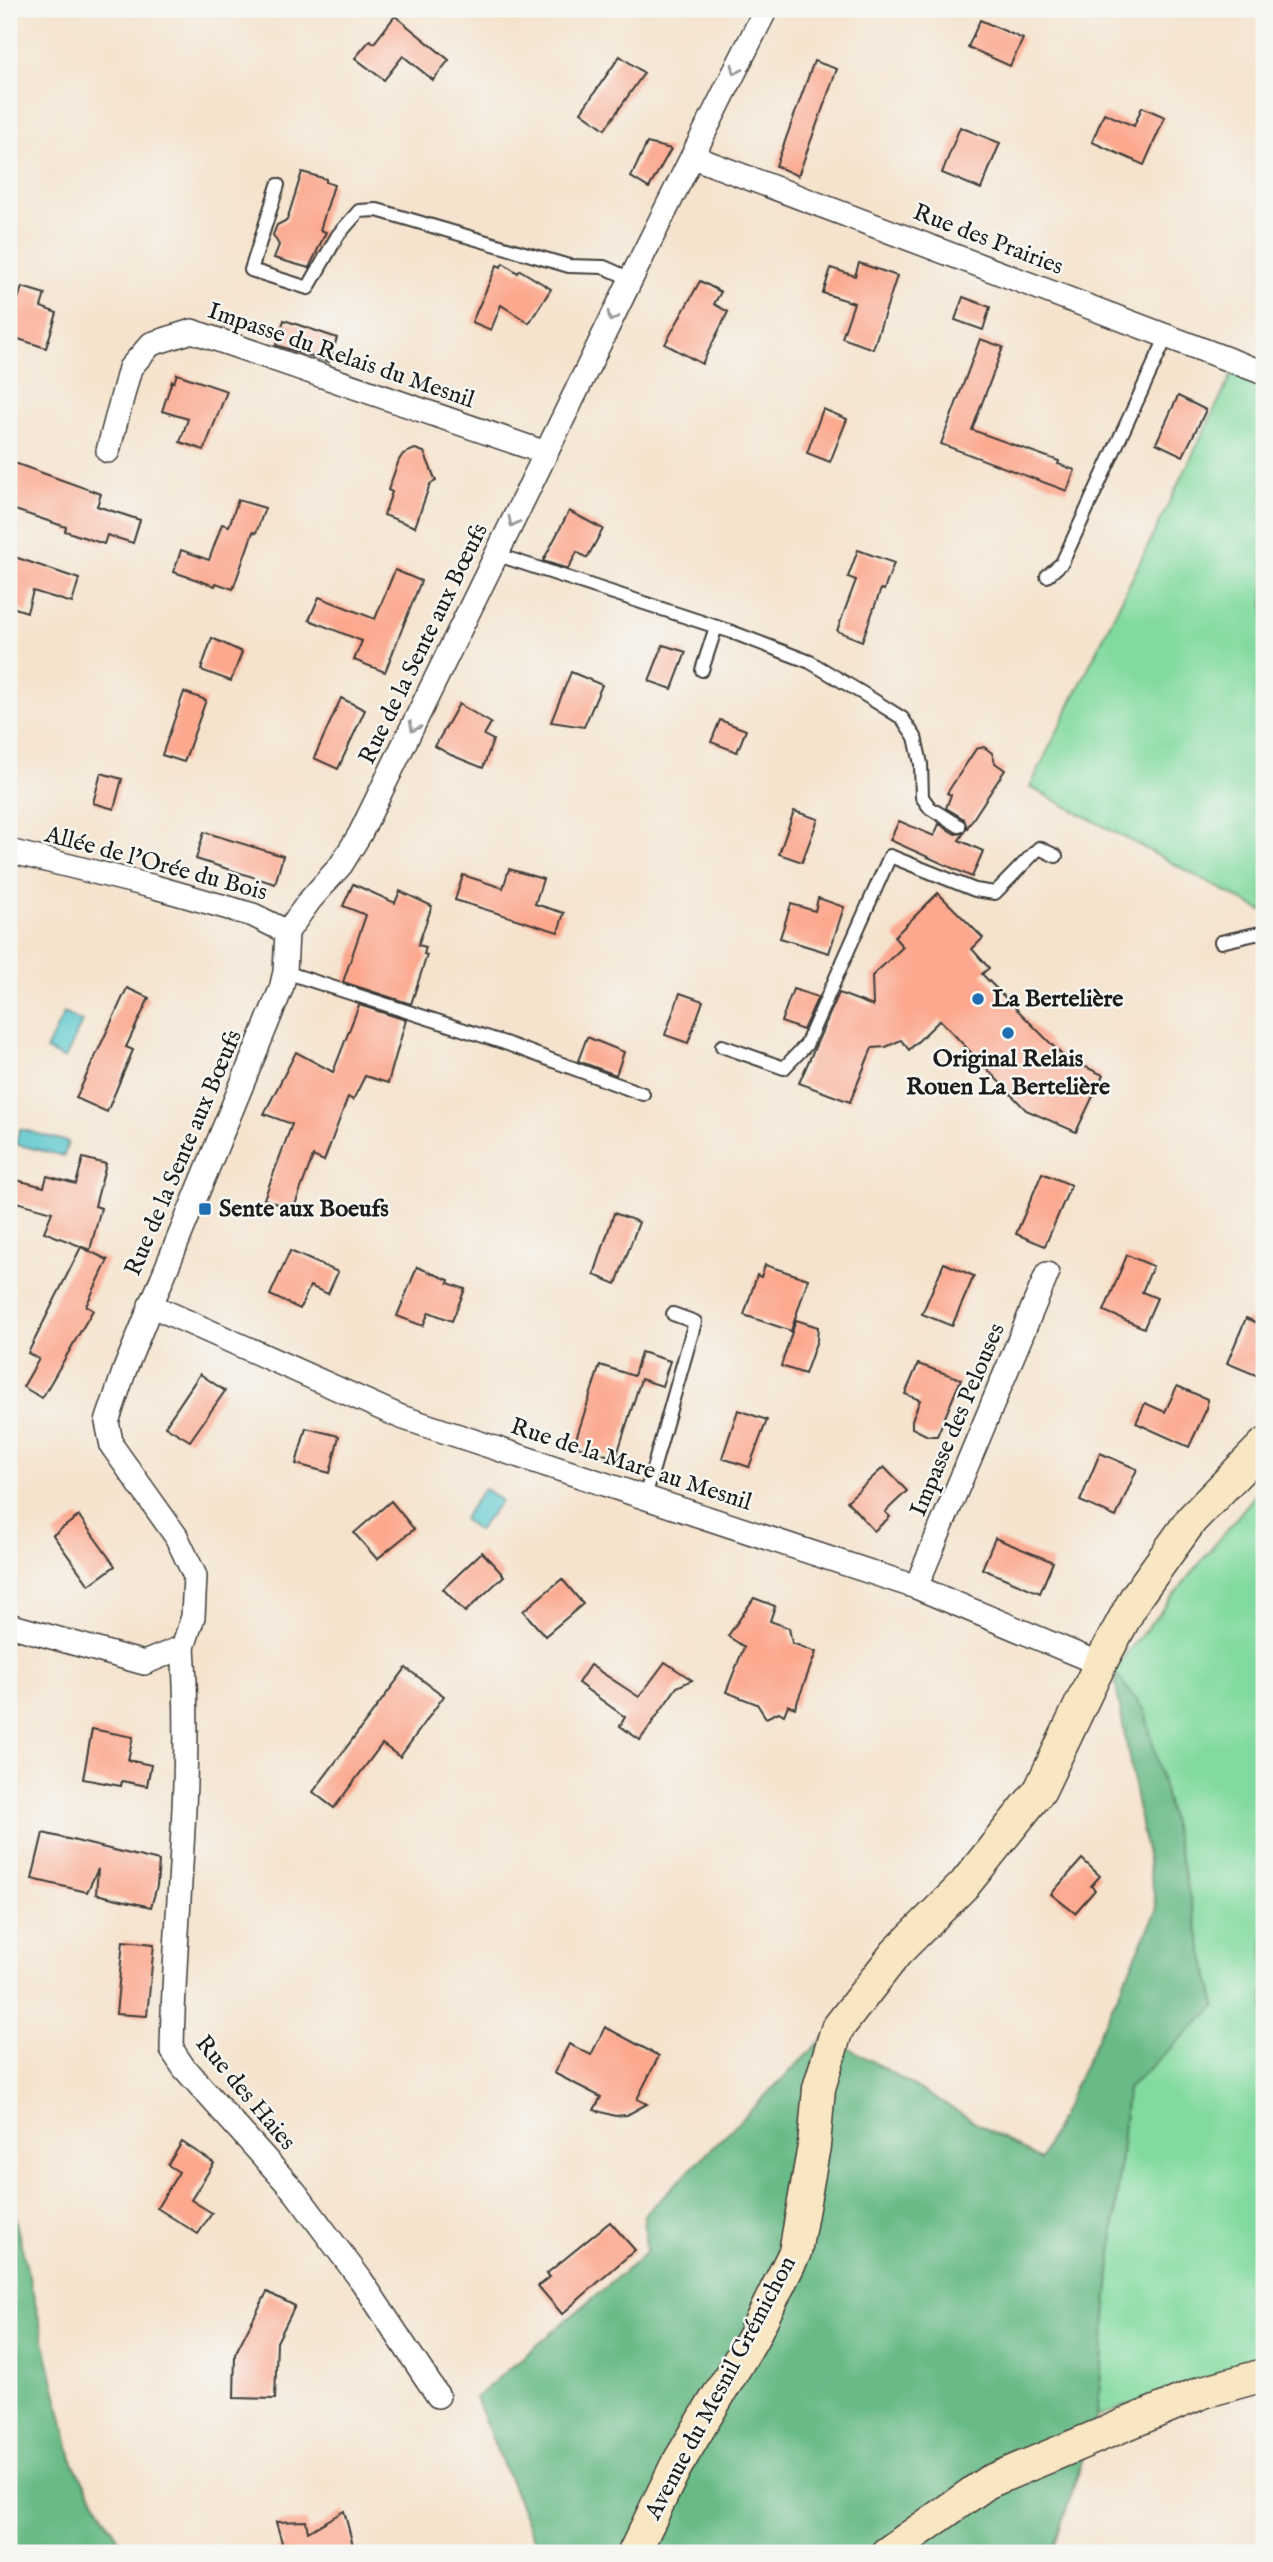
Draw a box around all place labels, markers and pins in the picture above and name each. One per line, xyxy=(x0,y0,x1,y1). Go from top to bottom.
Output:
place label: La Bertelière xyxy=(992,984,1123,1015)
marker: La Bertelière xyxy=(970,991,986,1007)
marker: Original Relais Rouen La Bertelière xyxy=(1000,1025,1016,1041)
place label: Original Relais Rouen La Bertelière xyxy=(906,1044,1110,1103)
place label: Sente aux Boeufs xyxy=(219,1194,389,1225)
marker: Sente aux Boeufs xyxy=(197,1201,213,1217)

